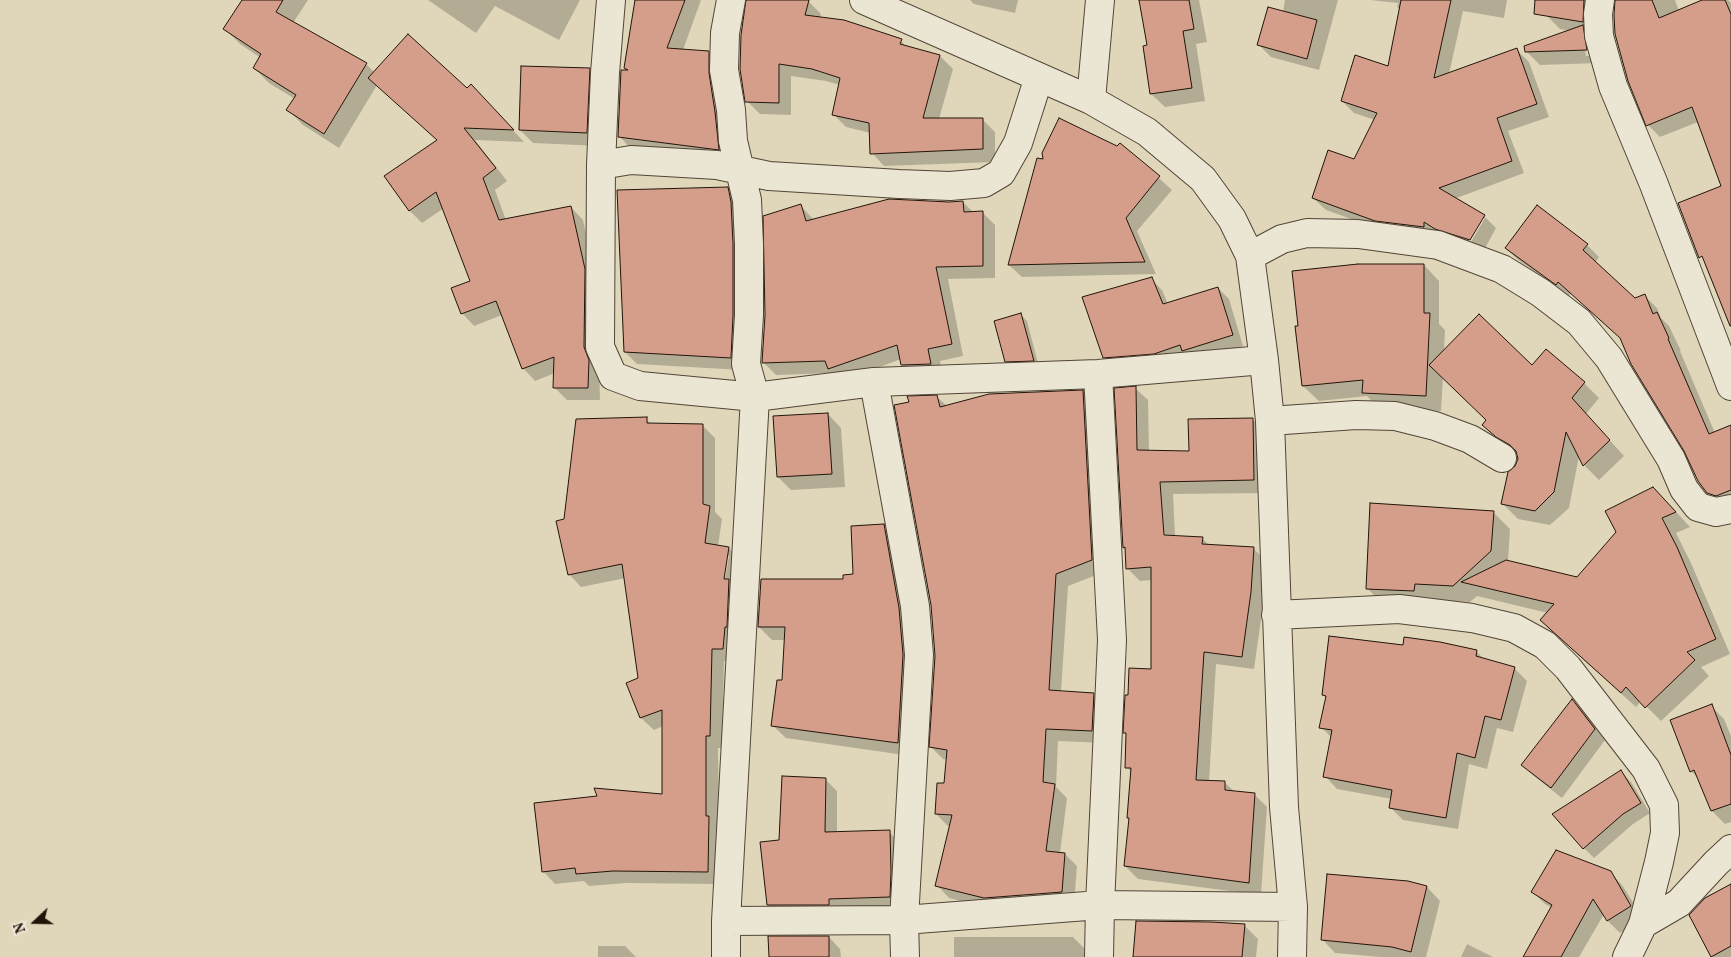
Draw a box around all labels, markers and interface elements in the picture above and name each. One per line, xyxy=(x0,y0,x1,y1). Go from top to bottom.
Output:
north arrow xyxy=(10,897,60,947)
text: N xyxy=(10,919,31,936)

